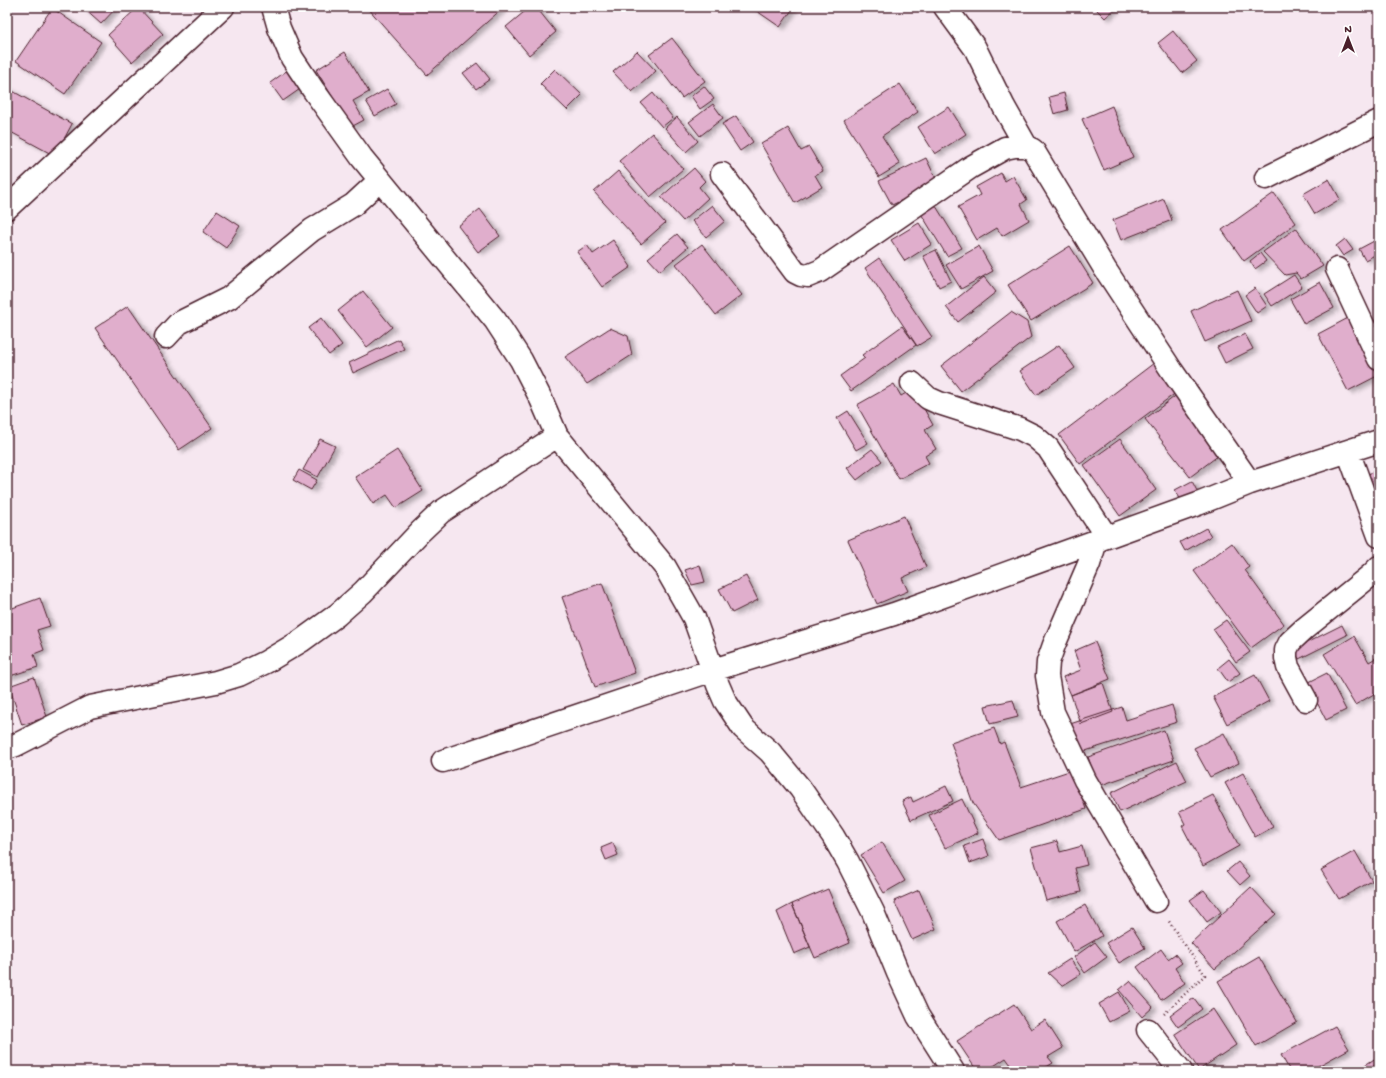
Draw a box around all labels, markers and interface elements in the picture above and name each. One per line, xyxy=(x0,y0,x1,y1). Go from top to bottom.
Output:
north arrow xyxy=(1328,18,1368,58)
text: N xyxy=(1344,24,1352,36)

